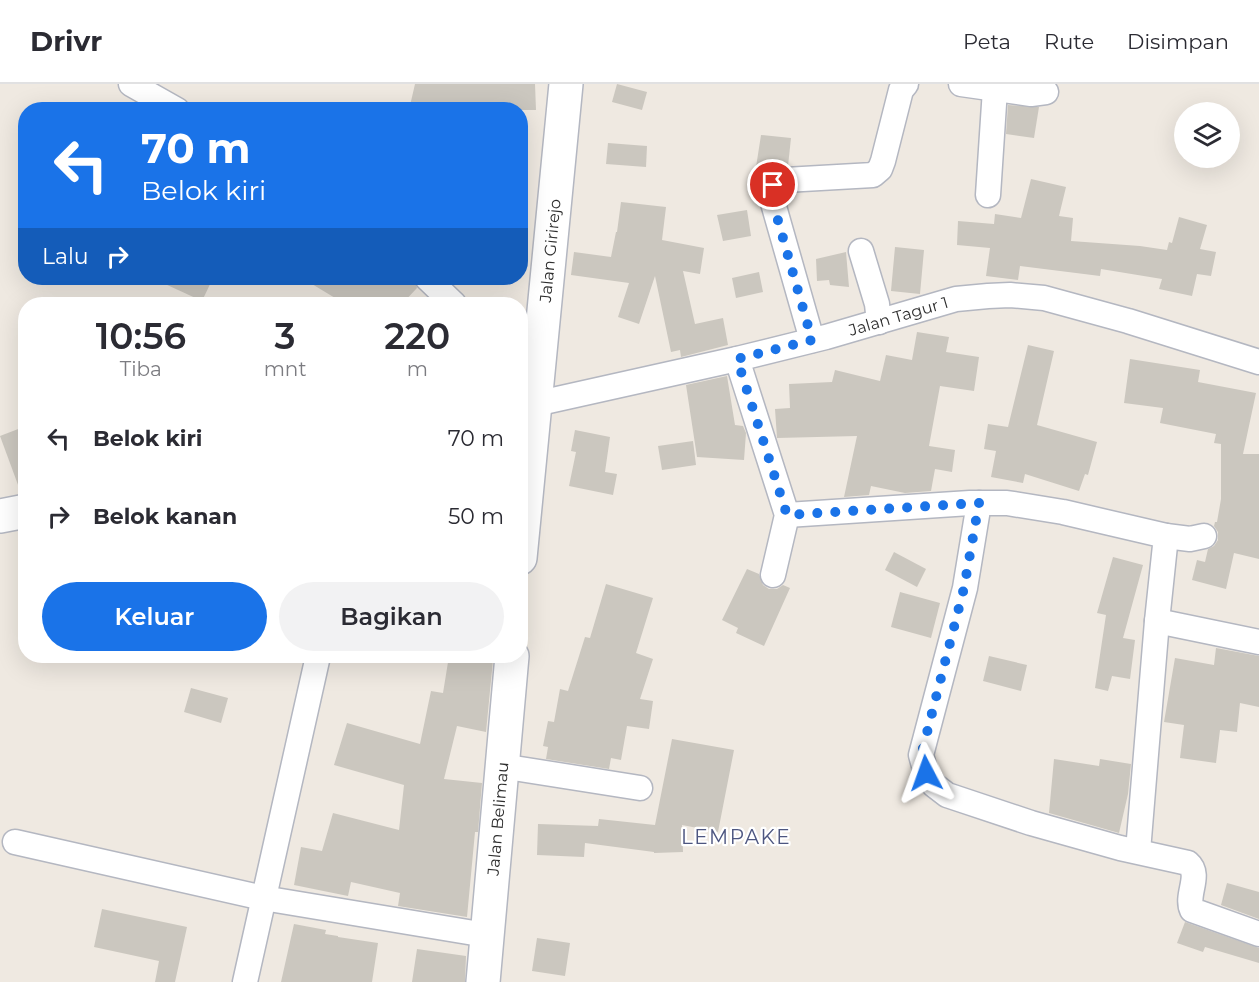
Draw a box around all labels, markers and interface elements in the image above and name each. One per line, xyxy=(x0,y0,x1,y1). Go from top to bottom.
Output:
text: Drivr xyxy=(30,24,102,58)
text: Peta xyxy=(963,29,1011,54)
text: Rute xyxy=(1044,29,1094,54)
text: Disimpan xyxy=(1127,29,1229,54)
map controls xyxy=(1174,102,1240,168)
button: layers xyxy=(1174,102,1240,168)
text: 70 m xyxy=(141,122,251,174)
icon: left xyxy=(42,126,120,204)
pin xyxy=(747,159,798,210)
icon: arrive xyxy=(756,168,789,201)
text: Belok kiri xyxy=(141,174,266,207)
street label: Jalan Girirejo xyxy=(535,198,564,304)
icon: right xyxy=(101,240,134,273)
text: Lalu xyxy=(42,243,89,270)
street label: Jalan Tagur 1 xyxy=(845,292,950,340)
text: 10:56 xyxy=(96,314,186,358)
text: 3 xyxy=(275,314,296,358)
text: 220 xyxy=(384,314,450,358)
text: Tiba xyxy=(120,357,162,381)
text: mnt xyxy=(264,357,307,381)
text: m xyxy=(407,357,428,381)
icon: left xyxy=(42,422,75,455)
text: Belok kiri xyxy=(93,425,202,452)
text: 70 m xyxy=(448,425,504,452)
icon: right xyxy=(42,500,75,533)
text: Belok kanan xyxy=(93,503,237,530)
text: 50 m xyxy=(448,503,504,530)
button: Keluar xyxy=(42,582,267,651)
button: Bagikan xyxy=(279,582,504,651)
position arrow xyxy=(894,741,958,805)
street label: Jalan Belimau xyxy=(483,761,512,877)
district label: LEMPAKE xyxy=(681,825,791,849)

